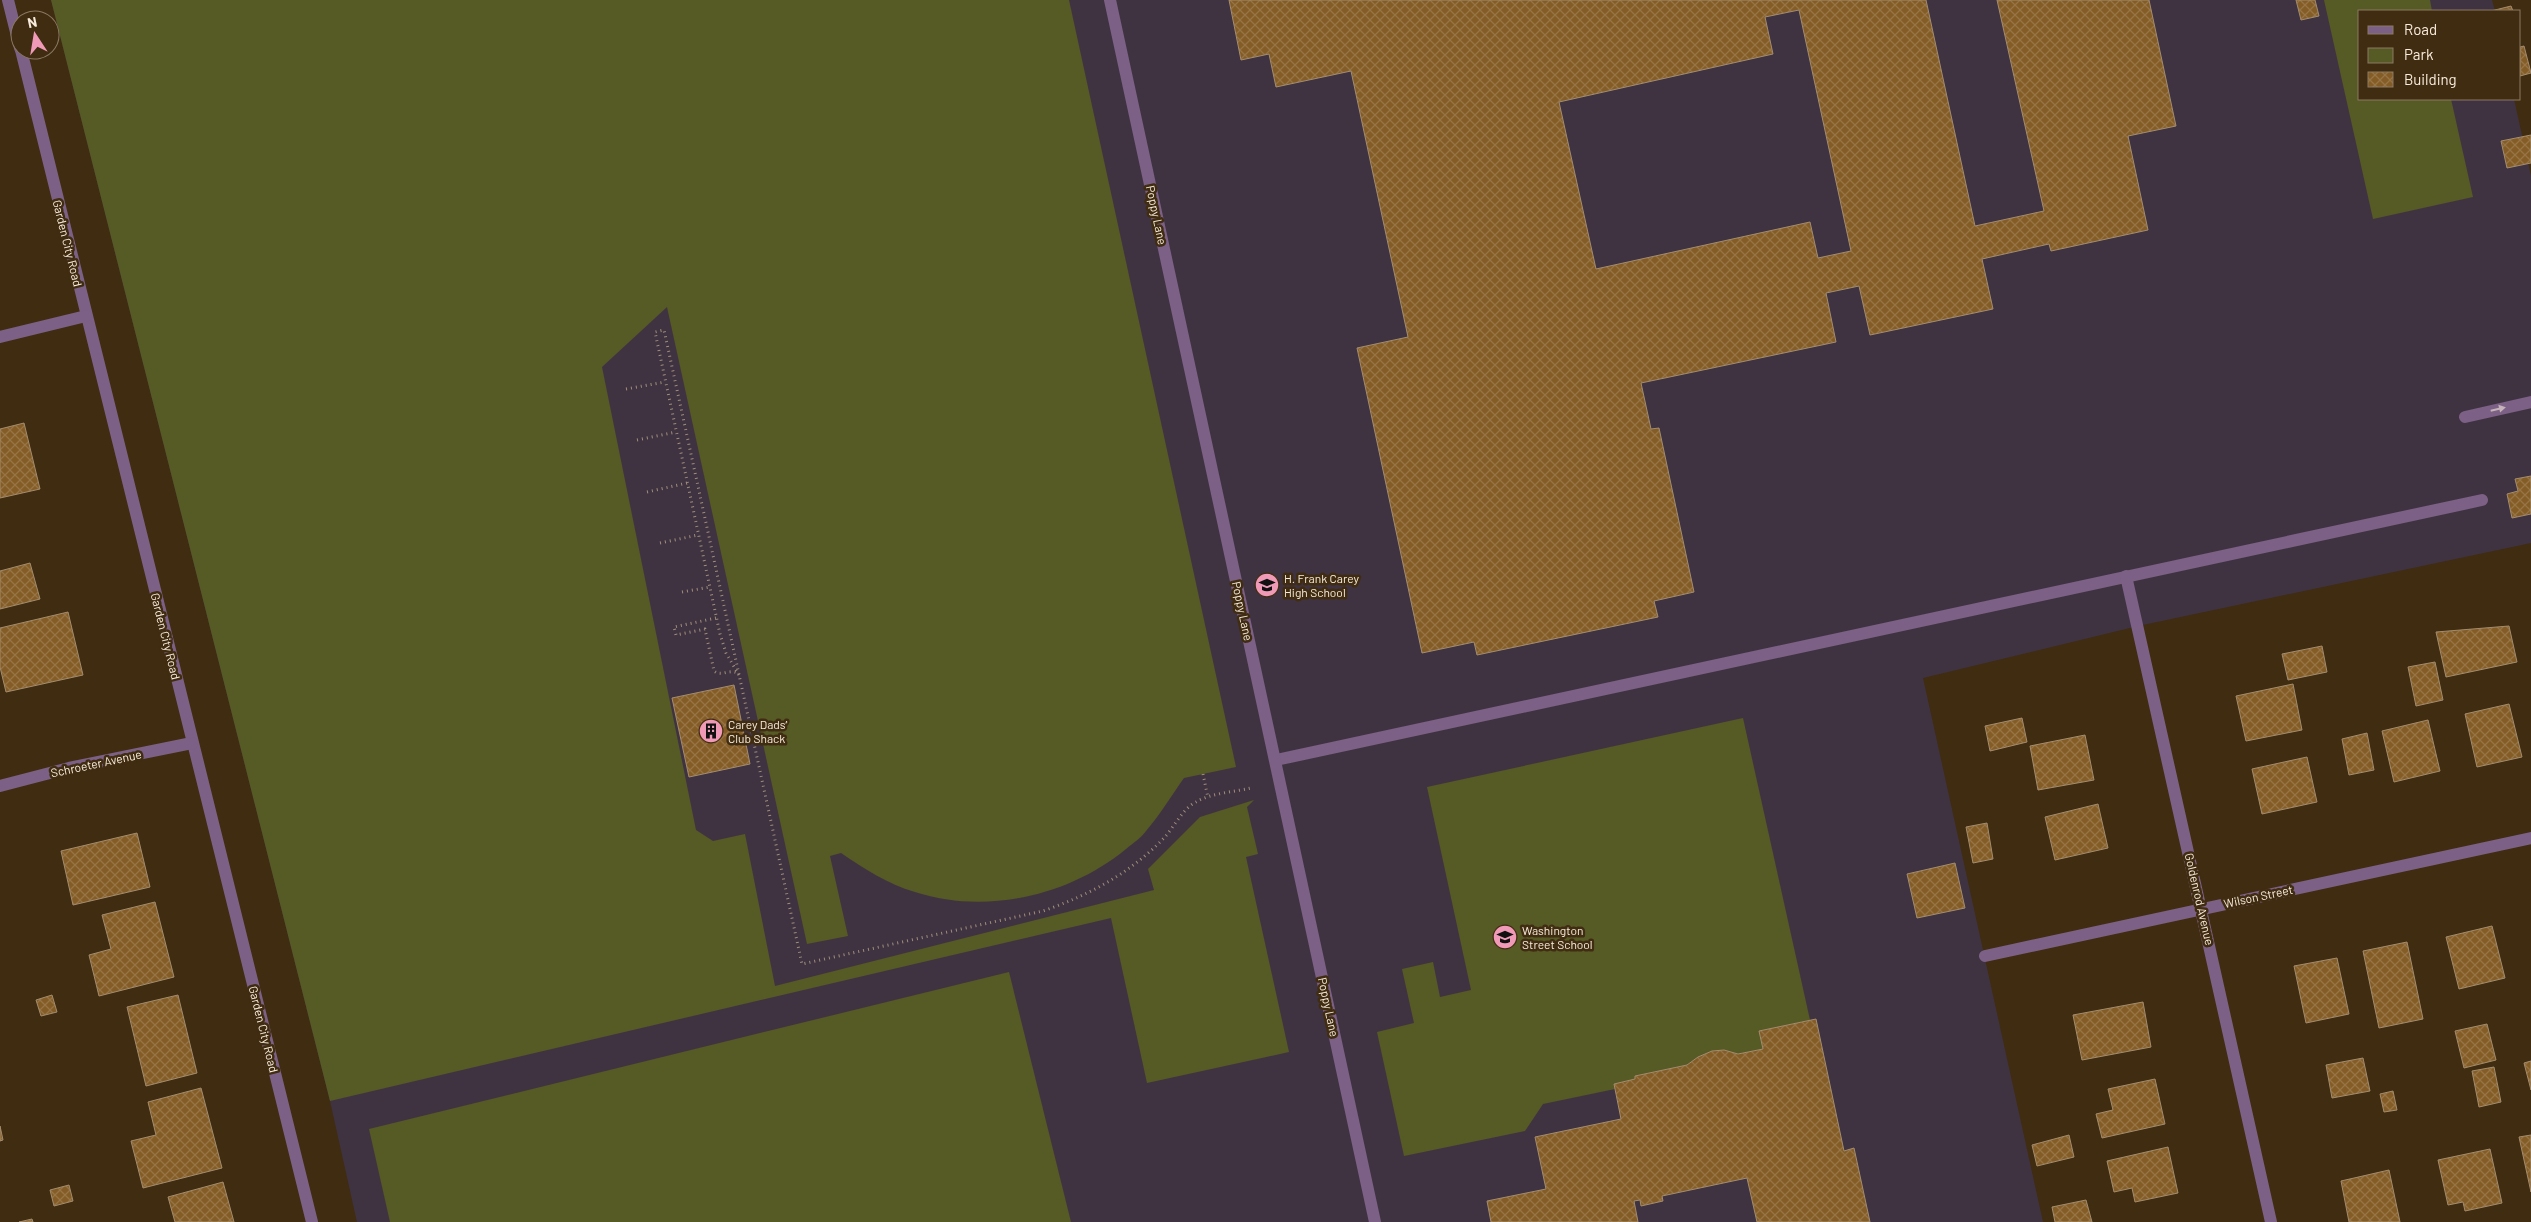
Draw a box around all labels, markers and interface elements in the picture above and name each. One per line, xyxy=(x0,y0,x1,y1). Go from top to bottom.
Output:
north arrow xyxy=(10,10,60,60)
legend xyxy=(2358,10,2521,100)
text: N xyxy=(26,13,39,31)
text: Road xyxy=(2404,20,2437,38)
text: Park xyxy=(2404,45,2434,63)
text: Building xyxy=(2404,70,2457,88)
street label: Poppy Lane xyxy=(1144,184,1170,246)
street label: Garden City Road xyxy=(50,198,86,288)
one-way arrow xyxy=(2490,405,2505,413)
place label: H. Frank Carey High School xyxy=(1284,571,1359,599)
school or university icon: H. Frank Carey High School xyxy=(1254,572,1280,598)
street label: Poppy Lane xyxy=(1230,580,1256,642)
street label: Garden City Road xyxy=(148,591,184,681)
place label: Carey Dads’ Club Shack xyxy=(728,717,787,745)
building icon: Carey Dads’ Club Shack xyxy=(698,718,724,744)
street label: Schroeter Avenue xyxy=(49,747,143,779)
street label: Goldenrod Avenue xyxy=(2183,852,2217,946)
street label: Wilson Street xyxy=(2222,882,2294,910)
place label: Washington Street School xyxy=(1522,923,1593,951)
school or university icon: Washington Street School xyxy=(1492,924,1518,950)
street label: Poppy Lane xyxy=(1316,976,1342,1038)
street label: Garden City Road xyxy=(246,984,282,1074)

